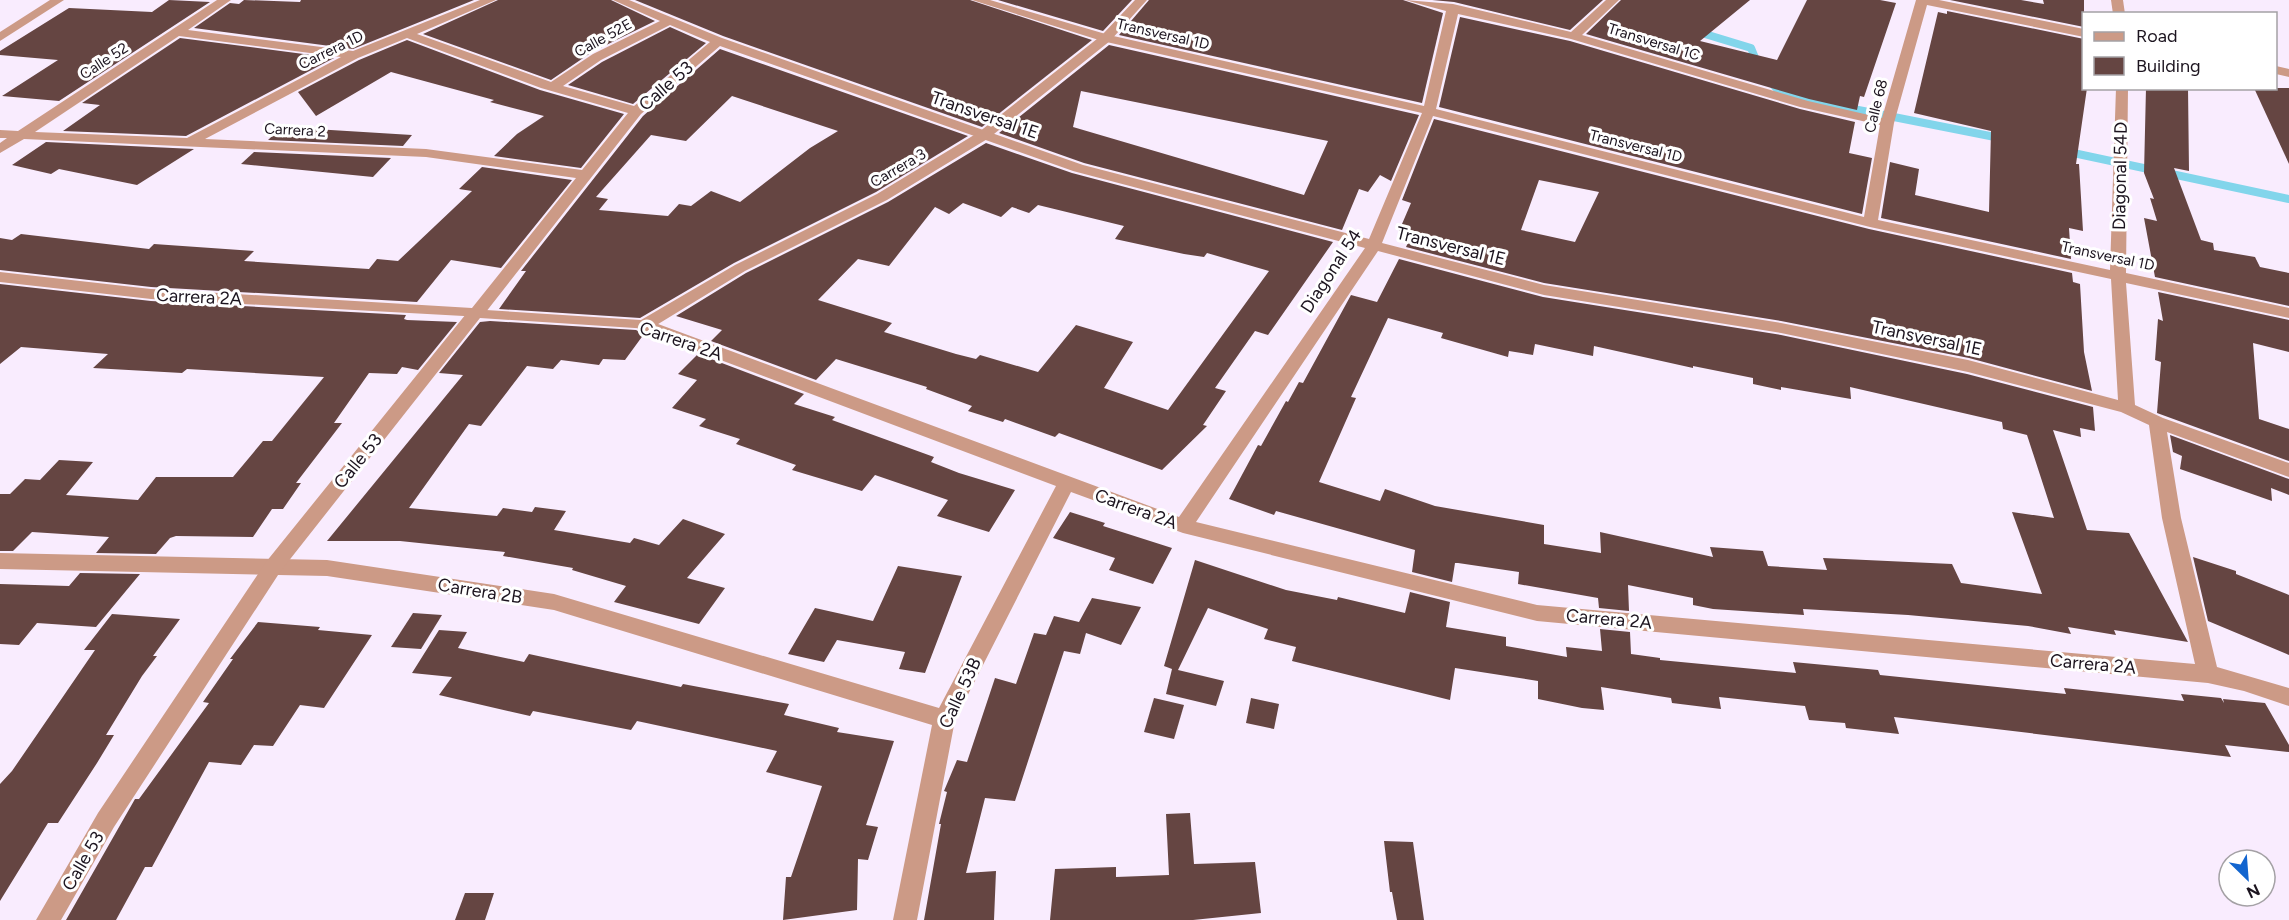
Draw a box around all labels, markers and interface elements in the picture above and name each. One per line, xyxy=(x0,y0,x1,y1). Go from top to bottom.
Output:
legend xyxy=(2082,12,2277,90)
street label: Calle 52E xyxy=(571,15,635,61)
street label: Transversal 1D xyxy=(1115,15,1211,53)
street label: Transversal 1C xyxy=(1606,19,1702,65)
text: Road xyxy=(2136,25,2177,47)
street label: Carrera 1D xyxy=(296,27,366,73)
street label: Calle 52 xyxy=(76,39,132,83)
text: Building xyxy=(2136,55,2201,77)
street label: Calle 53 xyxy=(634,57,698,115)
street label: Calle 68 xyxy=(1861,77,1891,135)
street label: Transversal 1E xyxy=(929,86,1041,144)
street label: Carrera 2 xyxy=(264,119,326,141)
street label: Diagonal 54D xyxy=(2108,122,2132,230)
street label: Transversal 1D xyxy=(1588,126,1684,166)
street label: Carrera 3 xyxy=(867,145,929,191)
street label: Transversal 1E xyxy=(1394,222,1508,270)
street label: Diagonal 54 xyxy=(1296,225,1366,317)
street label: Transversal 1D xyxy=(2060,237,2156,275)
street label: Carrera 2A xyxy=(155,284,243,310)
street label: Transversal 1E xyxy=(1870,316,1984,360)
street label: Carrera 2A xyxy=(637,317,725,365)
street label: Calle 53 xyxy=(329,429,387,493)
street label: Carrera 2A xyxy=(1092,484,1180,534)
street label: Carrera 2B xyxy=(436,573,524,609)
street label: Carrera 2A xyxy=(1565,604,1653,634)
street label: Carrera 2A xyxy=(2049,649,2137,679)
street label: Calle 53B xyxy=(934,654,986,732)
street label: Calle 53 xyxy=(57,828,109,894)
north arrow xyxy=(2217,848,2277,908)
text: N xyxy=(2244,880,2263,902)

